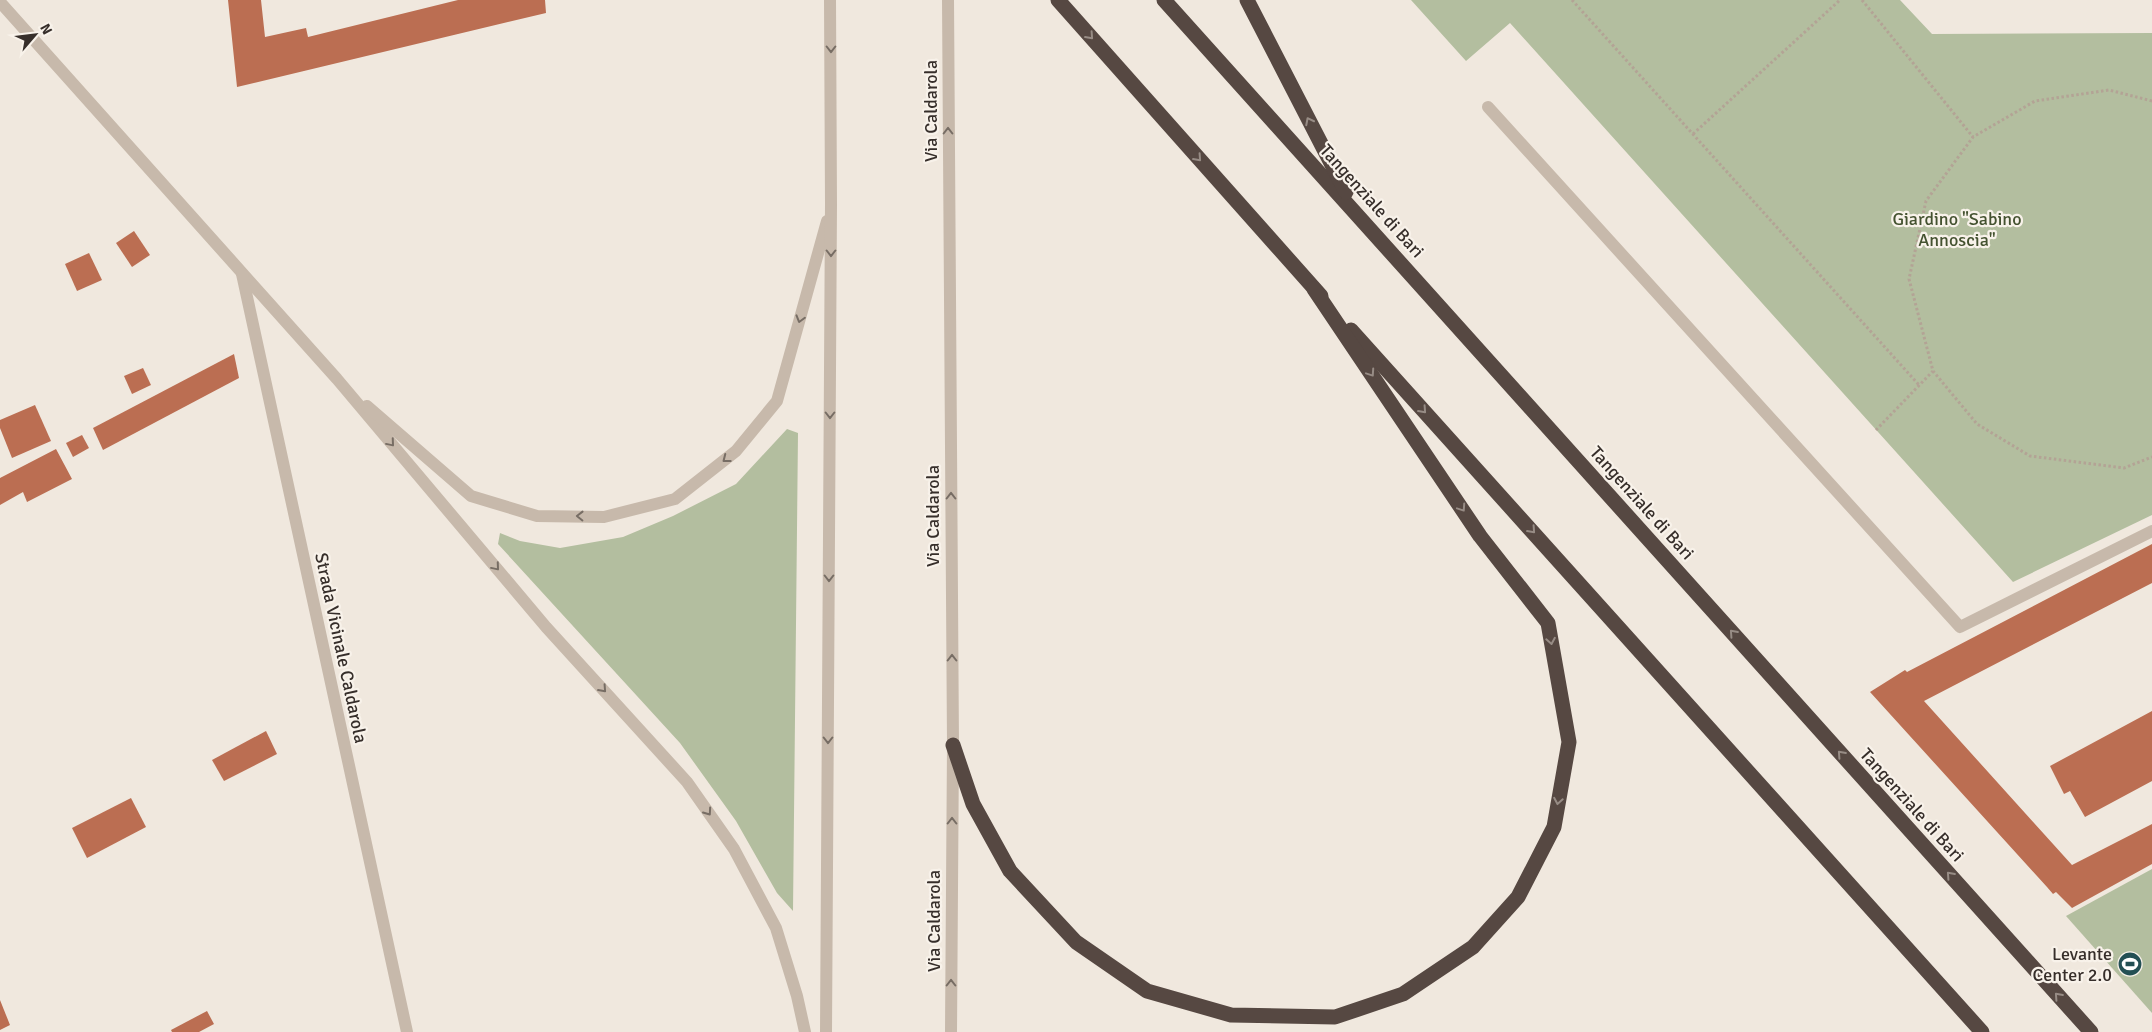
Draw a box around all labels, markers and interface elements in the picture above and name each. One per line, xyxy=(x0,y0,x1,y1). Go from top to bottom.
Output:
north arrow xyxy=(10,10,60,60)
text: N xyxy=(36,21,56,37)
one-way arrow xyxy=(1084,31,1093,40)
one-way arrow xyxy=(825,45,836,53)
street label: Via Caldarola xyxy=(920,60,942,162)
one-way arrow xyxy=(1305,117,1315,126)
one-way arrow xyxy=(943,126,953,134)
street label: Tangenziale di Bari xyxy=(1315,140,1429,262)
one-way arrow xyxy=(1192,152,1201,161)
park label: Giardino "Sabino Annoscia" xyxy=(1892,208,2022,251)
one-way arrow xyxy=(826,250,836,257)
one-way arrow xyxy=(796,314,806,322)
one-way arrow xyxy=(1365,367,1374,377)
one-way arrow xyxy=(1417,404,1426,413)
one-way arrow xyxy=(825,412,835,420)
one-way arrow xyxy=(385,437,393,446)
street label: Tangenziale di Bari xyxy=(1585,442,1699,564)
one-way arrow xyxy=(723,453,732,461)
street label: Via Caldarola xyxy=(922,465,944,567)
one-way arrow xyxy=(946,492,956,500)
one-way arrow xyxy=(1456,502,1465,511)
one-way arrow xyxy=(575,511,583,522)
one-way arrow xyxy=(1526,525,1535,534)
street label: Strada Vicinale Caldarola xyxy=(310,551,372,745)
one-way arrow xyxy=(490,561,498,570)
one-way arrow xyxy=(824,574,834,582)
one-way arrow xyxy=(1730,629,1739,638)
one-way arrow xyxy=(1546,637,1556,645)
one-way arrow xyxy=(947,654,957,662)
one-way arrow xyxy=(597,684,606,693)
one-way arrow xyxy=(823,737,833,745)
street label: Tangenziale di Bari xyxy=(1855,744,1969,866)
one-way arrow xyxy=(1838,750,1847,759)
one-way arrow xyxy=(1554,797,1564,806)
one-way arrow xyxy=(702,807,711,816)
one-way arrow xyxy=(947,817,957,824)
street label: Via Caldarola xyxy=(923,870,945,972)
one-way arrow xyxy=(1947,871,1956,880)
place label: Levante Center 2.0 xyxy=(2033,943,2112,986)
sports icon: Levante Center 2.0 xyxy=(2117,951,2143,977)
one-way arrow xyxy=(946,979,956,987)
one-way arrow xyxy=(2055,992,2064,1001)

